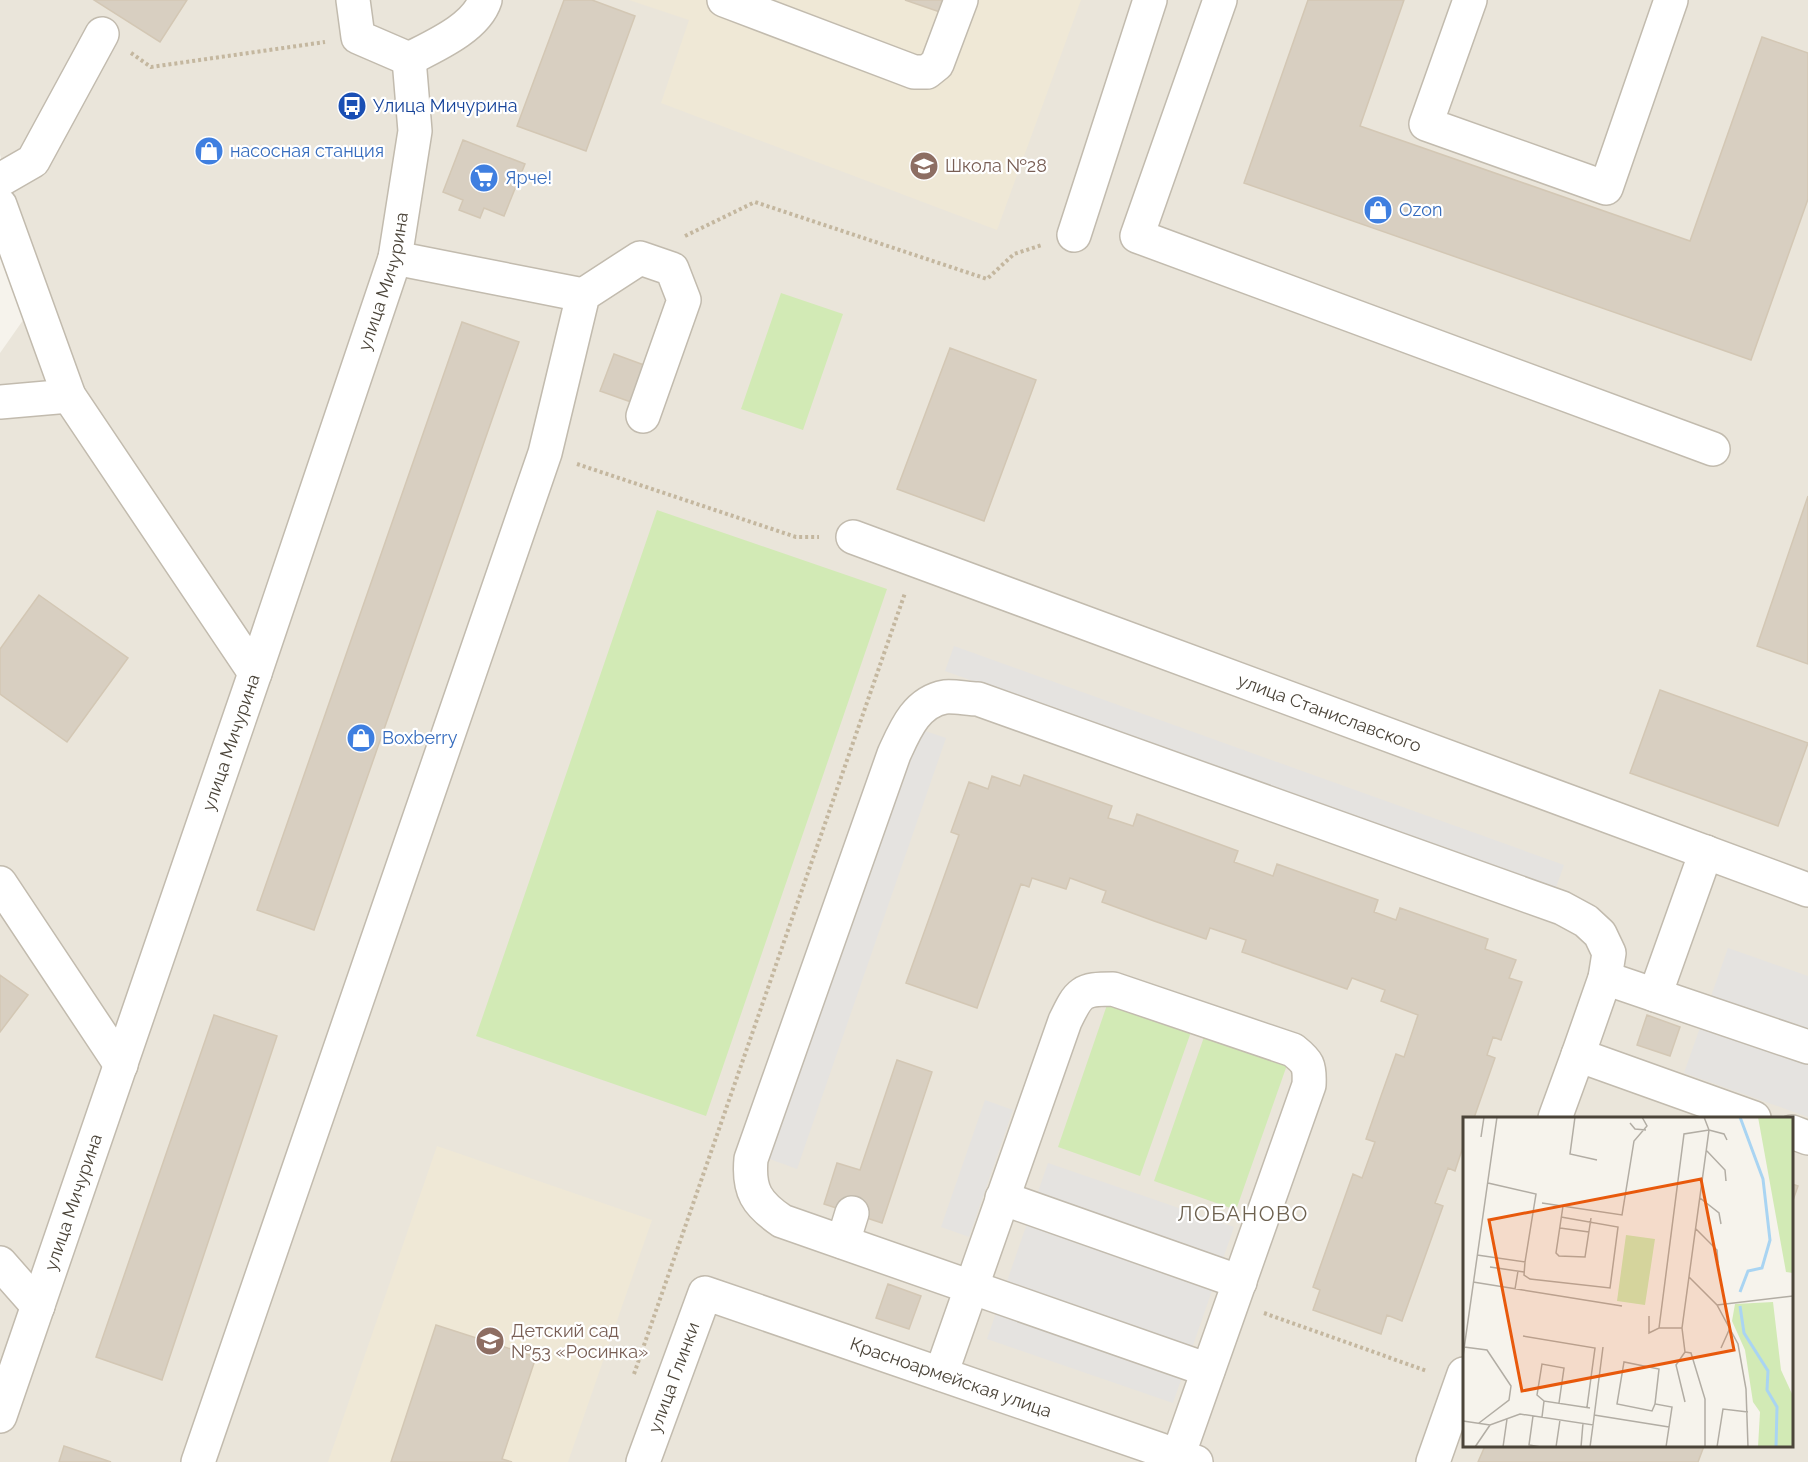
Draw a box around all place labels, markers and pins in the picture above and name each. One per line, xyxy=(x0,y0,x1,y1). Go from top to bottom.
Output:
bus stop icon: Улица Мичурина xyxy=(336,90,368,122)
place label: Улица Мичурина xyxy=(373,95,517,116)
shop icon: насосная станция xyxy=(193,135,225,167)
place label: насосная станция xyxy=(230,140,384,161)
school or university icon: Школа №28 xyxy=(908,150,940,182)
place label: Школа №28 xyxy=(945,155,1047,176)
supermarket icon: Ярче! xyxy=(468,162,500,194)
place label: Ярче! xyxy=(505,167,552,188)
shop icon: Ozon xyxy=(1362,194,1394,226)
place label: Ozon xyxy=(1399,199,1442,220)
shop icon: Boxberry xyxy=(345,722,377,754)
place label: Boxberry xyxy=(382,727,458,748)
place label: Детский сад №53 «Росинка» xyxy=(511,1320,648,1362)
school or university icon: Детский сад №53 «Росинка» xyxy=(474,1325,506,1357)

